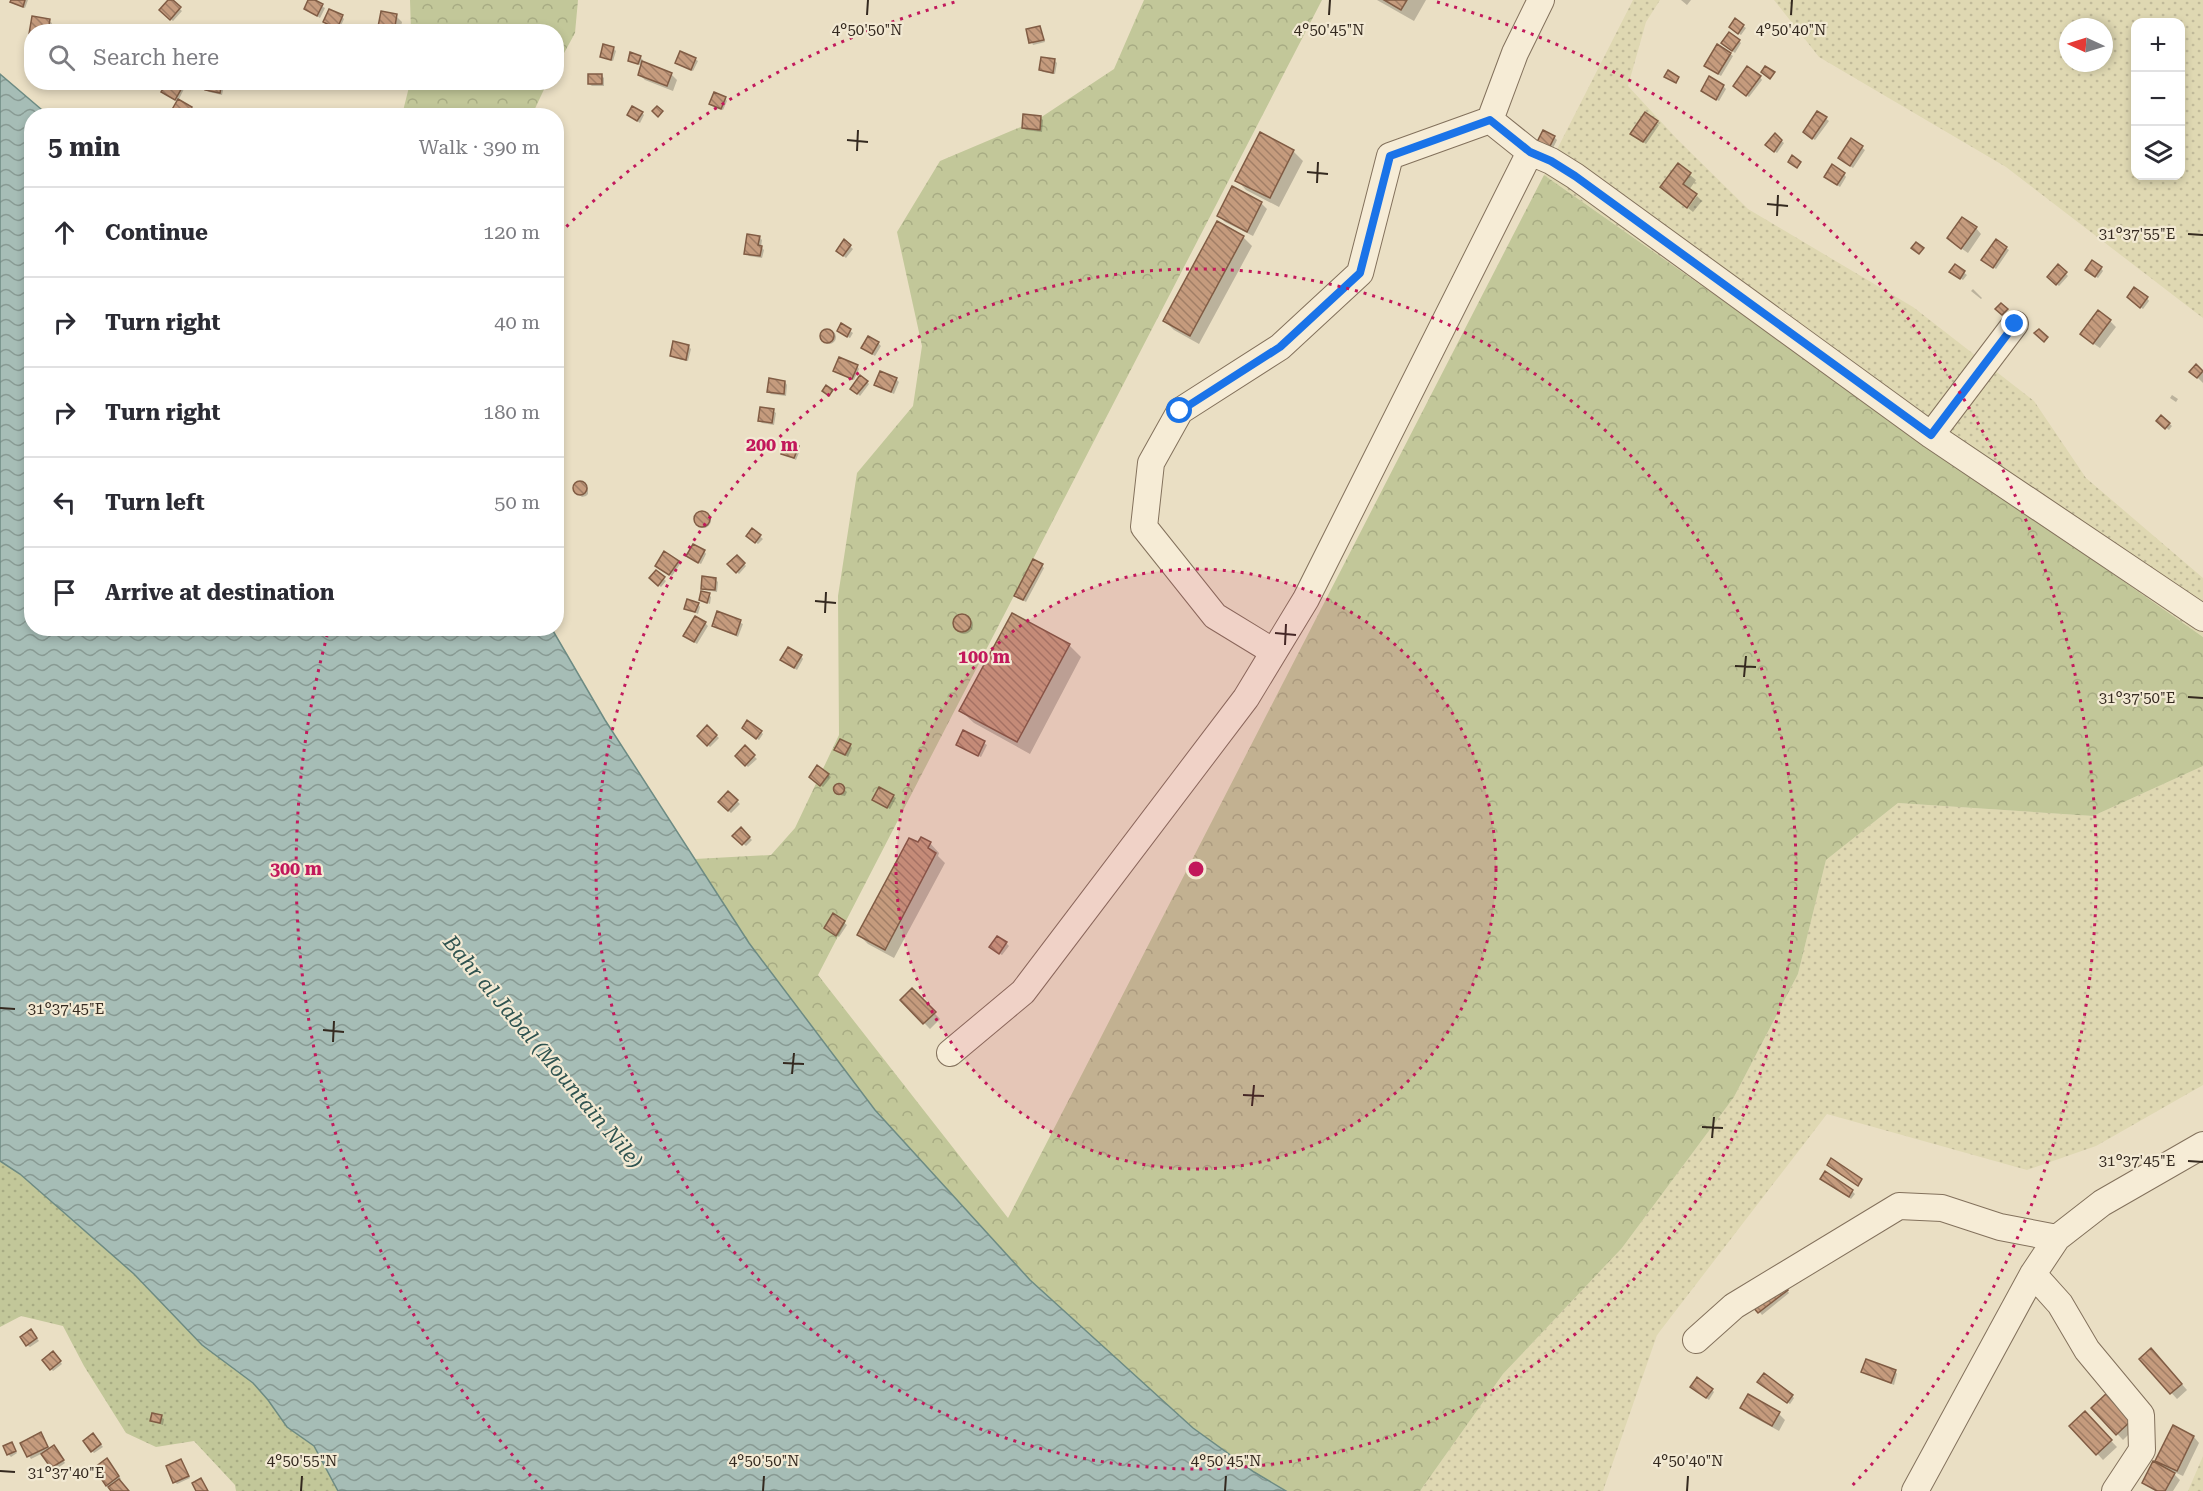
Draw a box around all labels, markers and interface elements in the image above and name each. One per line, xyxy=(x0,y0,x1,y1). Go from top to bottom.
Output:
north arrow xyxy=(2059,18,2113,72)
map controls xyxy=(2131,18,2185,180)
button: + xyxy=(2131,18,2185,72)
text: 4°50'50"N xyxy=(832,21,902,39)
text: 4°50'45"N xyxy=(1294,21,1364,39)
text: 4°50'40"N xyxy=(1756,21,1826,39)
search box xyxy=(24,24,564,90)
icon: search xyxy=(45,41,78,74)
text: Search here xyxy=(93,45,219,70)
button: − xyxy=(2131,72,2185,126)
button: layers xyxy=(2131,126,2185,180)
text: 5 min xyxy=(48,132,120,162)
text: Walk · 390 m xyxy=(419,135,540,159)
icon: ahead xyxy=(48,216,81,249)
text: Continue xyxy=(105,220,208,245)
text: 120 m xyxy=(483,220,540,244)
text: 31°37'55"E xyxy=(2099,225,2175,243)
icon: right xyxy=(48,306,81,339)
text: Turn right xyxy=(105,310,220,335)
text: 40 m xyxy=(494,310,540,334)
route end xyxy=(2001,310,2027,336)
icon: right xyxy=(48,396,81,429)
route start xyxy=(1166,397,1192,423)
text: Turn right xyxy=(105,400,220,425)
text: 180 m xyxy=(483,400,540,424)
text: 200 m xyxy=(746,434,799,455)
icon: left xyxy=(48,486,81,519)
text: Turn left xyxy=(105,490,205,515)
text: 50 m xyxy=(494,490,540,514)
icon: arrive xyxy=(48,576,81,609)
text: Arrive at destination xyxy=(105,580,334,605)
text: 100 m xyxy=(958,646,1011,667)
text: 31°37'50"E xyxy=(2099,689,2175,707)
text: 300 m xyxy=(270,858,323,879)
centre of rings xyxy=(1186,859,1206,879)
water label: Bahr al Jabal (Mountain Nile) xyxy=(438,930,648,1173)
text: 31°37'45"E xyxy=(28,1000,104,1018)
text: 31°37'45"E xyxy=(2099,1152,2175,1170)
text: 4°50'55"N xyxy=(267,1452,337,1470)
text: 4°50'50"N xyxy=(729,1452,799,1470)
text: 4°50'45"N xyxy=(1191,1452,1261,1470)
text: 4°50'40"N xyxy=(1653,1452,1723,1470)
text: 31°37'40"E xyxy=(28,1464,104,1482)

